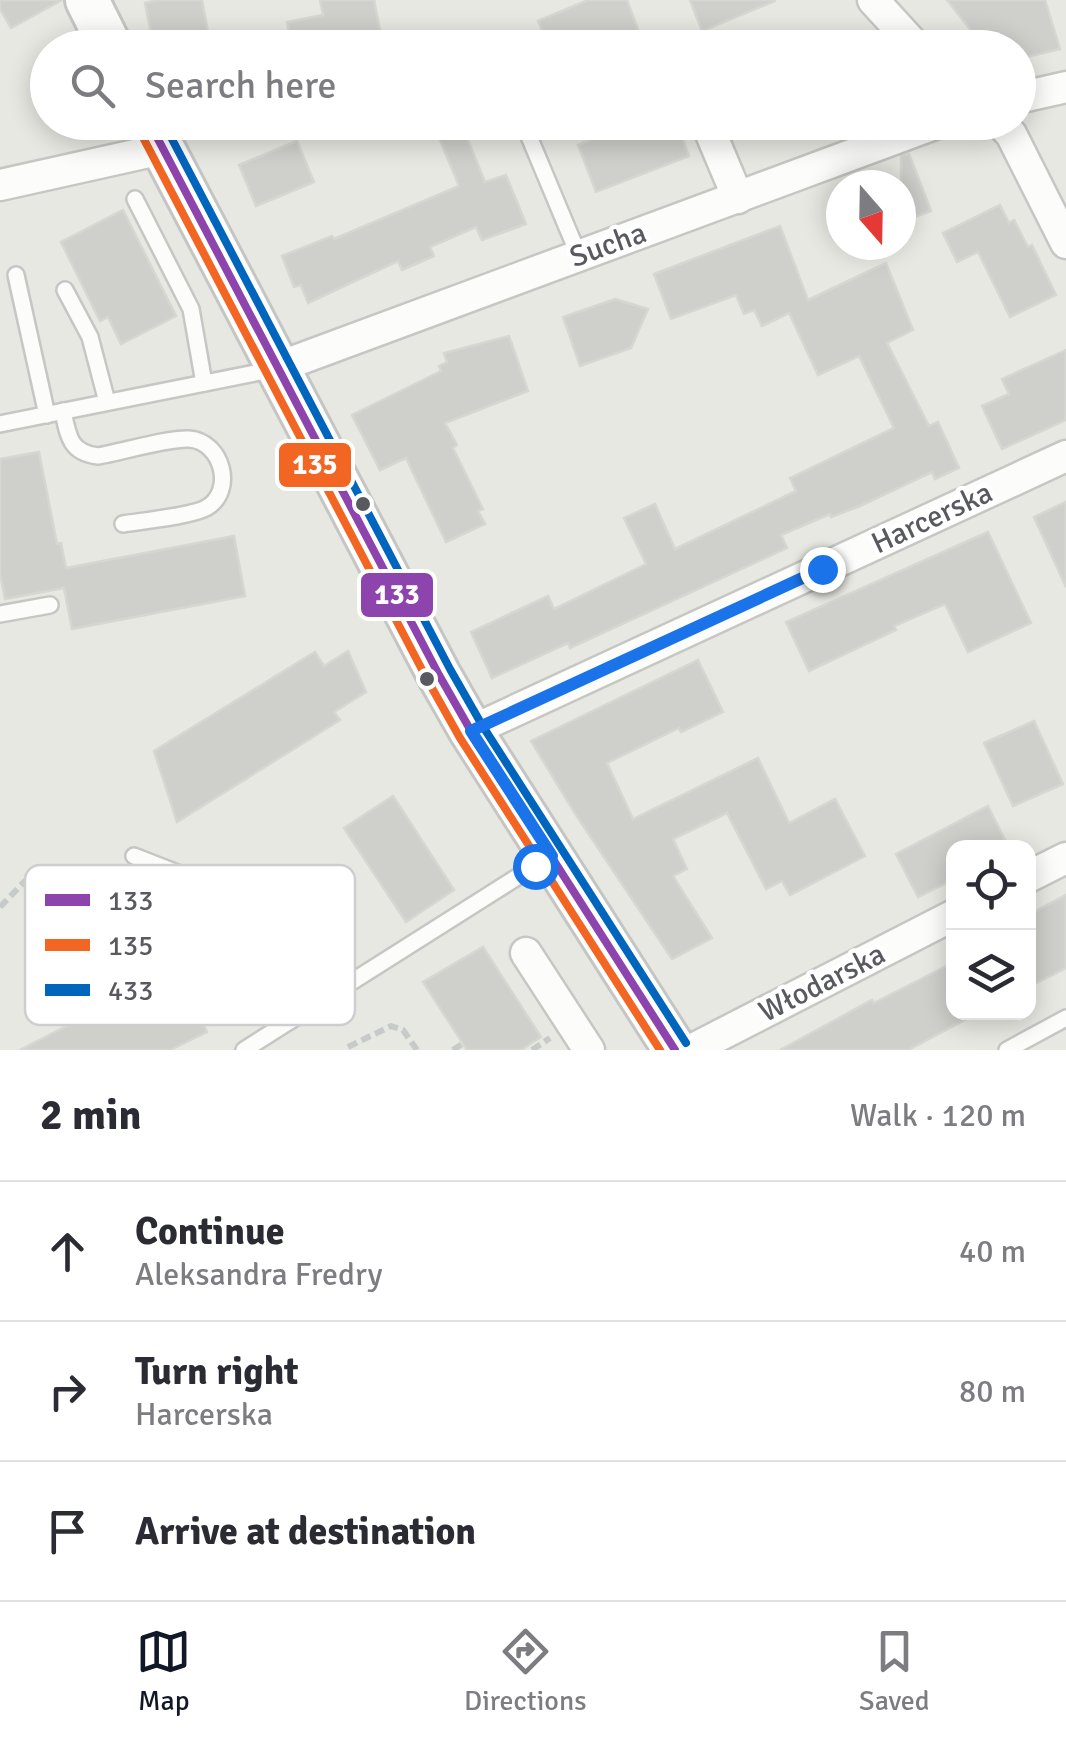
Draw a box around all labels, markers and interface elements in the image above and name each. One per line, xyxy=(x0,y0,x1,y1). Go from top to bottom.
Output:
search box xyxy=(30,30,1036,140)
icon: search xyxy=(65,58,120,113)
text: Search here xyxy=(145,62,337,109)
north arrow xyxy=(826,170,916,260)
street label: Sucha xyxy=(565,214,651,276)
line badge: 135 xyxy=(277,441,353,489)
text: 135 xyxy=(292,448,338,482)
street label: Harcerska xyxy=(866,474,998,562)
unlabelled marker xyxy=(353,494,373,514)
route end xyxy=(800,547,846,593)
line badge: 133 xyxy=(359,571,435,619)
text: 133 xyxy=(374,578,420,612)
unlabelled marker xyxy=(417,669,437,689)
map controls xyxy=(946,840,1036,1020)
button: locate xyxy=(946,840,1036,930)
route start xyxy=(513,844,559,890)
legend xyxy=(25,865,355,1025)
text: 133 xyxy=(108,884,153,918)
text: 135 xyxy=(108,929,153,963)
button: layers xyxy=(946,930,1036,1020)
street label: Włodarska xyxy=(753,935,891,1031)
text: 433 xyxy=(108,974,153,1008)
text: 2 min xyxy=(40,1090,141,1141)
text: Walk · 120 m xyxy=(850,1096,1026,1135)
text: Continue xyxy=(135,1208,285,1255)
icon: ahead xyxy=(40,1224,95,1279)
text: 40 m xyxy=(959,1232,1026,1271)
text: Aleksandra Fredry xyxy=(135,1255,383,1294)
text: Turn right xyxy=(135,1348,299,1395)
icon: right xyxy=(40,1364,95,1419)
text: 80 m xyxy=(959,1372,1026,1411)
text: Harcerska xyxy=(135,1395,273,1434)
icon: arrive xyxy=(40,1504,95,1559)
text: Arrive at destination xyxy=(135,1508,476,1555)
tab: Map xyxy=(136,1624,191,1718)
tab: Directions xyxy=(464,1624,586,1718)
tab: Saved xyxy=(859,1624,930,1718)

